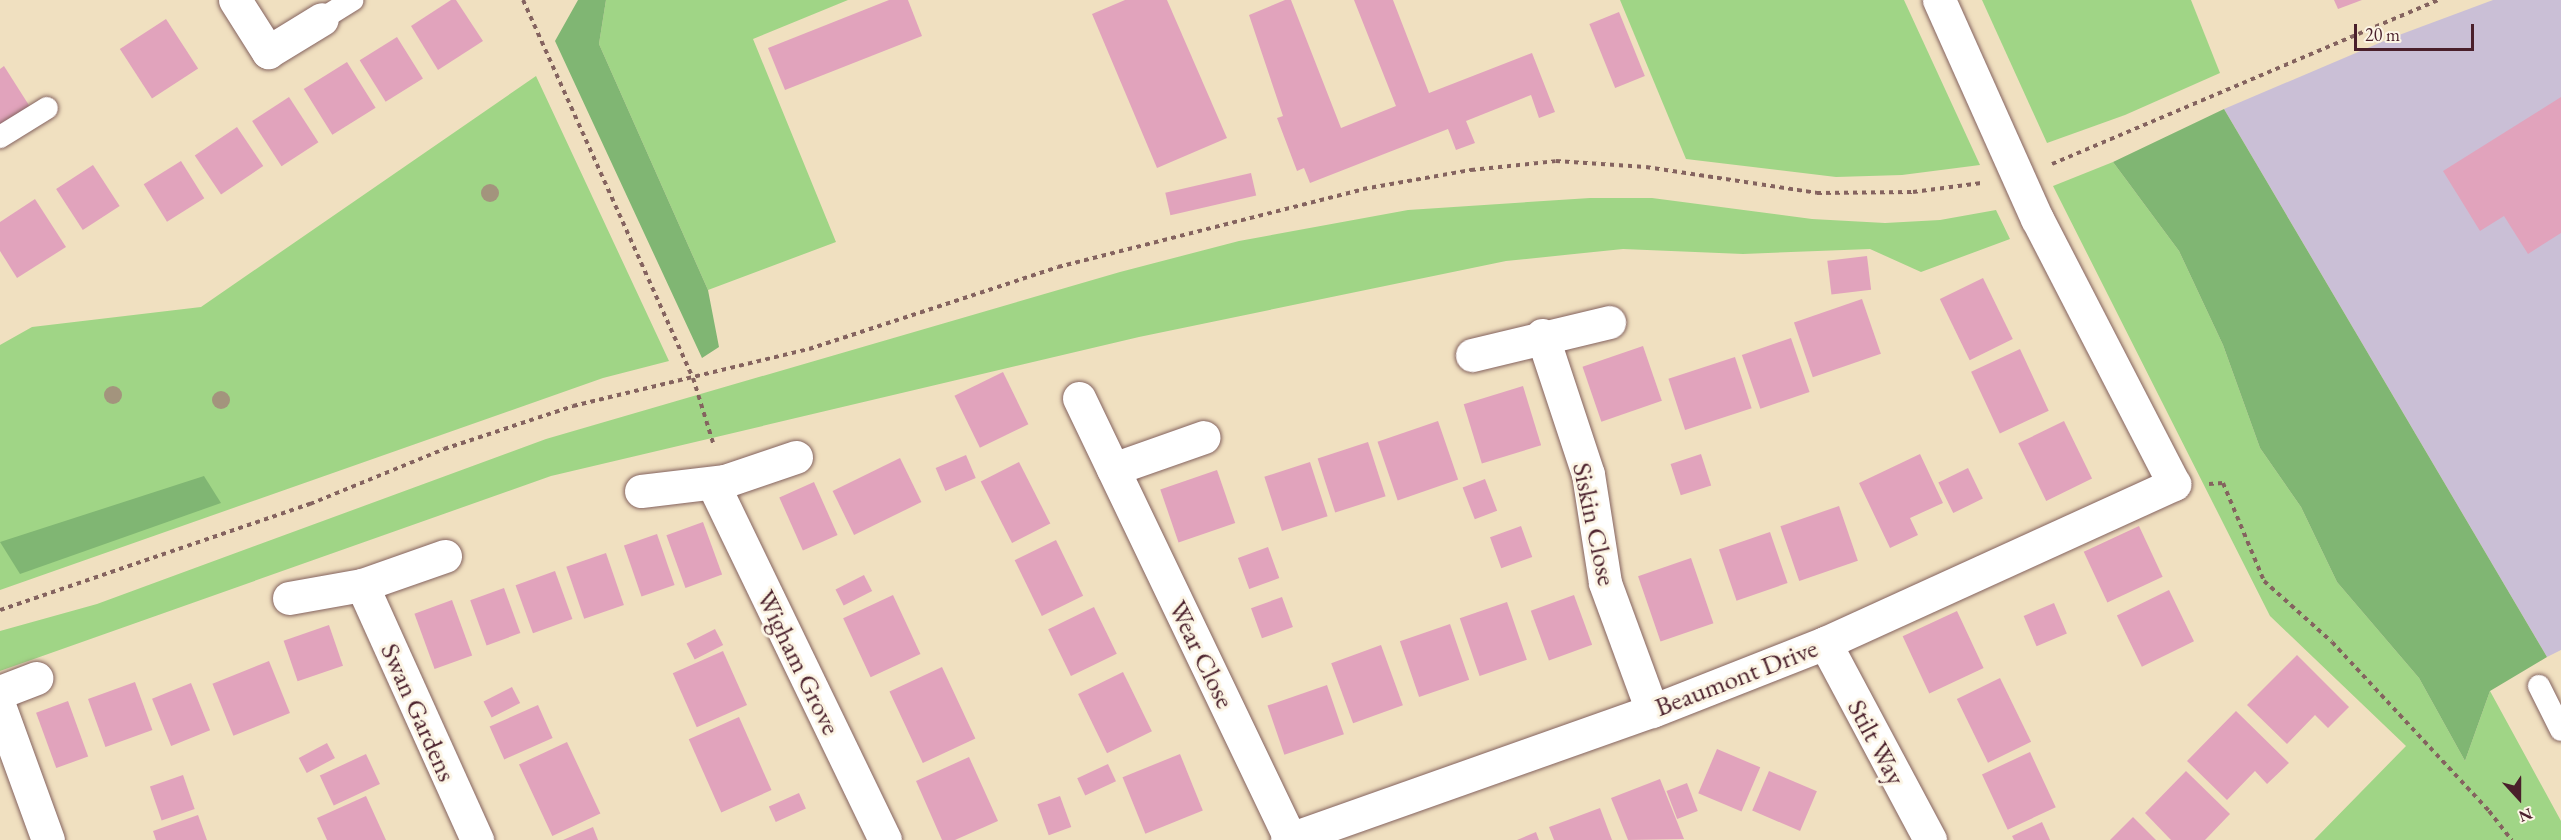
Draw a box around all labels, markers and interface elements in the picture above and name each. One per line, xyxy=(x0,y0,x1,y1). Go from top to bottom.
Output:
scale bar xyxy=(2357,12,2477,50)
text: 20 m xyxy=(2365,23,2400,46)
street label: Siskin Close xyxy=(1566,459,1624,589)
street label: Wigham Grove xyxy=(750,584,848,740)
street label: Wear Close xyxy=(1162,595,1242,713)
street label: Beaumont Drive xyxy=(1650,631,1822,723)
street label: Swan Gardens xyxy=(374,638,464,786)
street label: Stilt Way xyxy=(1841,694,1913,790)
north arrow xyxy=(2489,768,2549,828)
text: N xyxy=(2516,803,2535,827)

